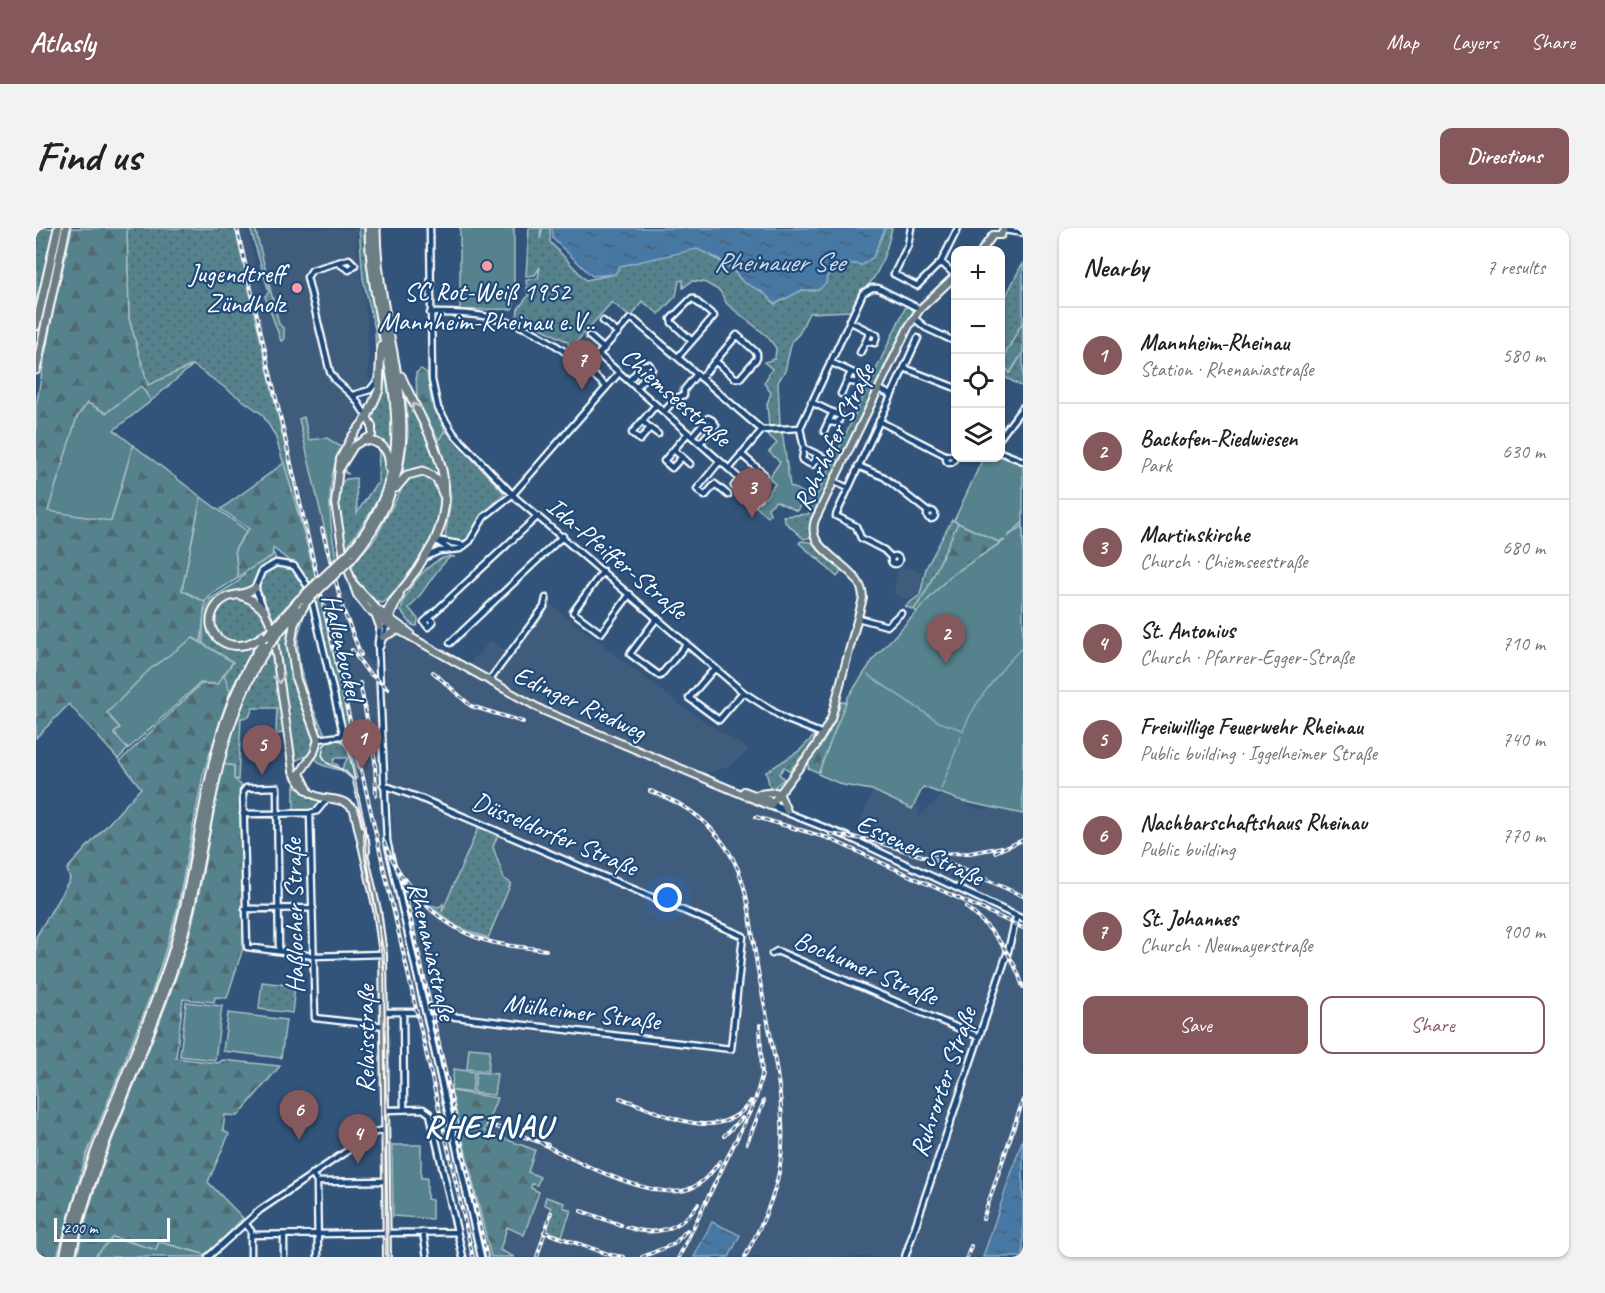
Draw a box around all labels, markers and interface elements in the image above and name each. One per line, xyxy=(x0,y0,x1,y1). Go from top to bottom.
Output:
text: Atlasly xyxy=(30,25,95,60)
text: Map xyxy=(1386,29,1419,55)
text: Layers xyxy=(1452,29,1498,55)
text: Share xyxy=(1531,29,1575,55)
button: Directions xyxy=(1440,128,1569,184)
text: Find us xyxy=(36,130,141,183)
water label: Rheinauer See xyxy=(714,245,848,279)
map controls xyxy=(951,246,1005,462)
button: + xyxy=(951,246,1005,300)
text: Nearby xyxy=(1083,251,1148,284)
text: 7 results xyxy=(1486,255,1545,280)
place label: Jugendtreff Zündholz xyxy=(187,257,290,320)
marker: SC Rot-Weiß 1952 Mannheim-Rheinau e.V.. xyxy=(480,259,494,273)
place label: SC Rot-Weiß 1952 Mannheim-Rheinau e.V.. xyxy=(379,275,596,338)
marker: Jugendtreff Zündholz xyxy=(290,281,304,295)
button: − xyxy=(951,300,1005,354)
text: Mannheim-Rheinau xyxy=(1140,329,1289,357)
pin: 7 xyxy=(562,340,602,390)
street label: Chiemseestraße xyxy=(614,340,740,456)
text: 1 xyxy=(1098,343,1107,368)
text: 580 m xyxy=(1502,343,1545,368)
button: locate xyxy=(951,354,1005,408)
street label: Rohrhofer Straße xyxy=(786,356,883,515)
text: Station · Rhenaniastraße xyxy=(1140,357,1313,382)
one-way arrow xyxy=(411,403,422,414)
button: layers xyxy=(951,408,1005,462)
text: Backofen-Riedwiesen xyxy=(1140,425,1297,453)
text: 2 xyxy=(1098,439,1107,464)
text: 630 m xyxy=(1502,439,1545,464)
text: Park xyxy=(1140,453,1172,478)
pin: 3 xyxy=(732,468,772,518)
street label: Ida-Pfeiffer-Straße xyxy=(540,489,696,628)
text: Martinskirche xyxy=(1140,521,1249,549)
text: 3 xyxy=(1098,535,1107,560)
text: 680 m xyxy=(1502,535,1545,560)
text: Church · Chiemseestraße xyxy=(1140,549,1308,574)
street label: Hallenbuckel xyxy=(315,591,372,708)
pin: 2 xyxy=(926,614,966,664)
text: St. Antonius xyxy=(1140,617,1235,645)
text: 4 xyxy=(1098,631,1107,656)
text: 710 m xyxy=(1502,631,1545,656)
text: Church · Pfarrer-Egger-Straße xyxy=(1140,645,1354,670)
street label: Edinger Riedweg xyxy=(508,658,653,749)
one-way arrow xyxy=(273,675,285,684)
text: Freiwillige Feuerwehr Rheinau xyxy=(1140,713,1363,741)
pin: 1 xyxy=(342,720,382,769)
pin: 5 xyxy=(242,726,282,775)
text: 5 xyxy=(1098,727,1107,752)
text: 740 m xyxy=(1502,727,1545,752)
text: Public building · Iggelheimer Straße xyxy=(1140,741,1377,766)
street label: Düsseldorfer Straße xyxy=(467,784,645,885)
street label: Essener Straße xyxy=(851,806,991,895)
text: Nachbarschaftshaus Rheinau xyxy=(1140,809,1367,837)
text: 6 xyxy=(1098,823,1107,848)
text: 770 m xyxy=(1502,823,1545,848)
street label: Haßlocher Straße xyxy=(276,836,312,994)
text: Public building xyxy=(1140,837,1235,862)
street label: Rhenaniastraße xyxy=(400,879,464,1026)
your location xyxy=(653,883,682,912)
text: St. Johannes xyxy=(1140,905,1238,933)
text: 7 xyxy=(1098,919,1107,944)
text: 900 m xyxy=(1502,919,1545,944)
street label: Bochumer Straße xyxy=(789,923,945,1014)
text: Church · Neumayerstraße xyxy=(1140,933,1313,958)
street label: Relaisstraße xyxy=(349,982,382,1093)
street label: Mülheimer Straße xyxy=(502,986,665,1038)
button: Save xyxy=(1083,996,1308,1054)
button: Share xyxy=(1320,996,1545,1054)
street label: Ruhrorter Straße xyxy=(902,1000,985,1161)
pin: 6 xyxy=(280,1090,318,1140)
district label: RHEINAU xyxy=(424,1106,557,1147)
pin: 4 xyxy=(338,1114,378,1164)
scale bar xyxy=(54,1215,170,1242)
text: 200 m xyxy=(63,1218,97,1238)

